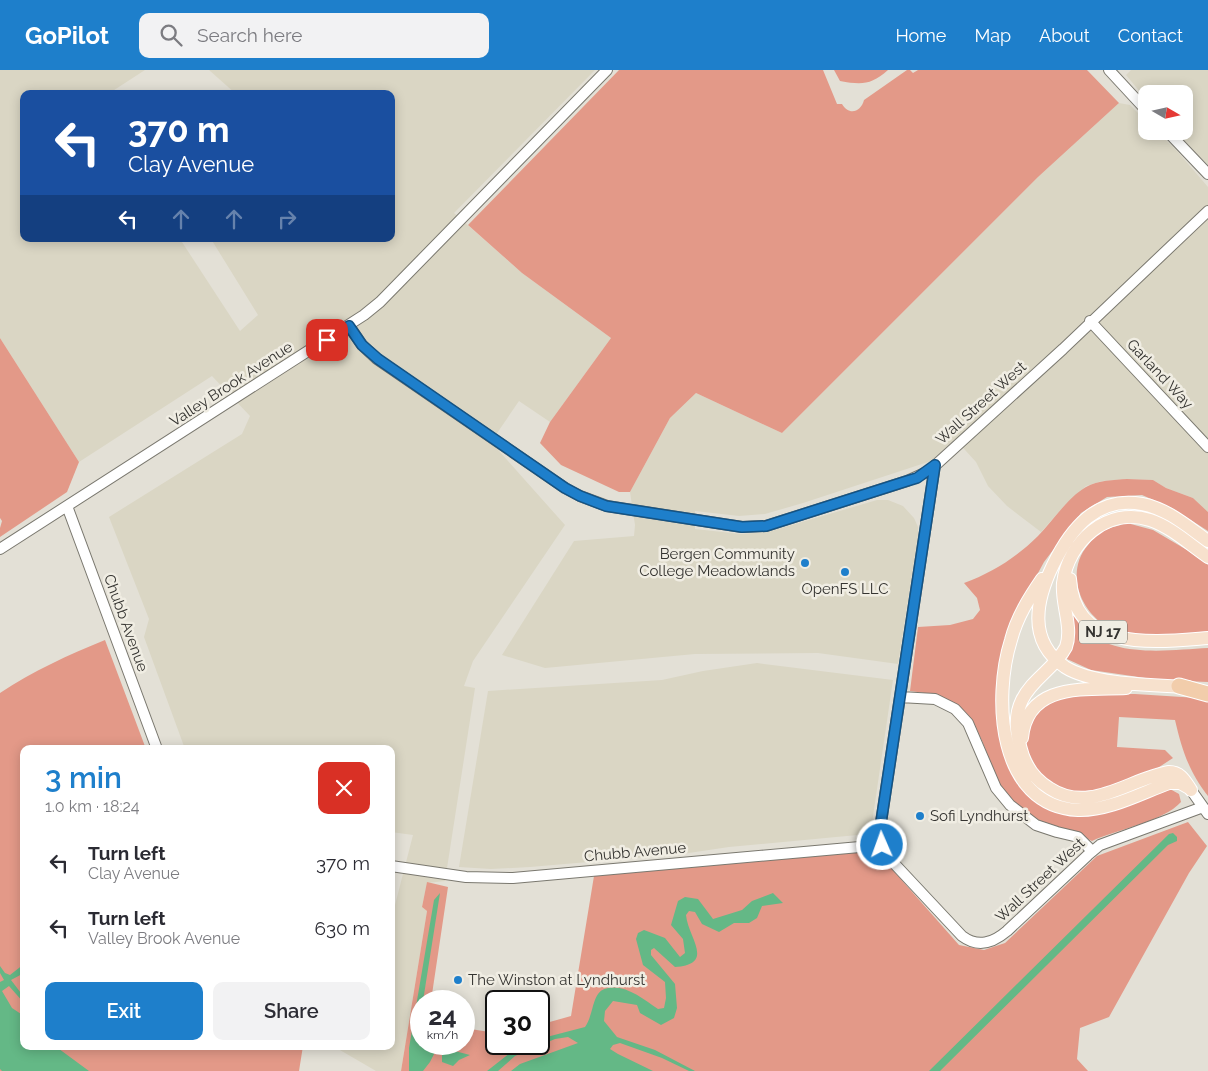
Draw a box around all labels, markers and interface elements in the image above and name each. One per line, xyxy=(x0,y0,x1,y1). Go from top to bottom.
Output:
search box xyxy=(139,13,489,58)
text: GoPilot xyxy=(25,21,109,50)
icon: search xyxy=(157,21,185,49)
text: Search here xyxy=(197,24,303,46)
text: Home xyxy=(895,25,946,46)
text: Map xyxy=(974,25,1011,46)
text: About xyxy=(1039,25,1090,46)
text: Contact xyxy=(1118,25,1183,46)
north arrow xyxy=(1138,85,1192,140)
map controls xyxy=(1138,85,1193,140)
text: 370 m xyxy=(128,109,230,150)
icon: left xyxy=(45,110,110,175)
text: Clay Avenue xyxy=(128,151,254,177)
icon: left xyxy=(114,205,142,233)
icon: ahead xyxy=(167,205,195,233)
icon: ahead xyxy=(220,205,248,233)
icon: right xyxy=(273,205,301,233)
pin xyxy=(306,319,348,361)
icon: arrive xyxy=(313,326,341,354)
street label: Garland Way xyxy=(1123,335,1197,413)
street label: Valley Brook Avenue xyxy=(166,337,296,430)
street label: Wall Street West xyxy=(932,358,1030,448)
place label: Bergen Community College Meadowlands xyxy=(639,545,795,580)
marker: Bergen Community College Meadowlands xyxy=(799,557,811,569)
marker: OpenFS LLC xyxy=(839,566,851,578)
street label: Chubb Avenue xyxy=(100,572,152,674)
place label: OpenFS LLC xyxy=(802,580,888,598)
road number: NJ 17 xyxy=(1079,620,1127,644)
text: 3 min xyxy=(45,760,122,795)
button: close xyxy=(318,762,370,814)
text: 1.0 km · 18:24 xyxy=(45,797,140,816)
place label: Sofi Lyndhurst xyxy=(930,807,1028,825)
marker: Sofi Lyndhurst xyxy=(914,810,926,822)
position arrow xyxy=(855,818,907,870)
street label: Wall Street West xyxy=(992,834,1088,926)
street label: Chubb Avenue xyxy=(583,839,687,865)
text: Turn left xyxy=(88,842,165,864)
icon: left xyxy=(45,849,73,877)
text: 370 m xyxy=(316,852,370,874)
text: Clay Avenue xyxy=(88,864,180,883)
text: Turn left xyxy=(88,907,165,929)
icon: left xyxy=(45,914,73,942)
text: 630 m xyxy=(314,917,370,939)
text: Valley Brook Avenue xyxy=(88,929,240,948)
place label: The Winston at Lyndhurst xyxy=(468,971,645,989)
marker: The Winston at Lyndhurst xyxy=(452,974,464,986)
button: Exit xyxy=(45,982,203,1040)
button: Share xyxy=(213,982,370,1040)
speed limit sign: 30 xyxy=(485,990,550,1055)
text: 24 xyxy=(428,1001,457,1031)
text: km/h xyxy=(427,1028,458,1042)

